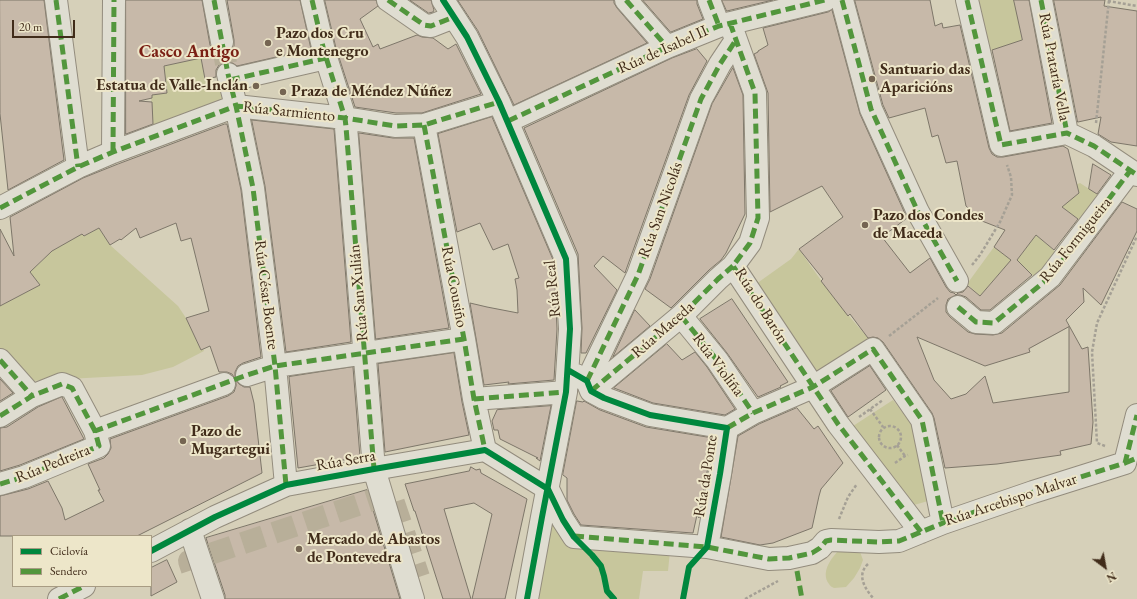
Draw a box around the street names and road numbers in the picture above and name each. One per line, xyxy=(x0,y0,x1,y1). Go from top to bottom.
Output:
street label: Rúa Prataría Vella xyxy=(1034,11,1074,123)
street label: Rúa de Isabel II xyxy=(615,22,711,78)
street label: Rúa Sarmiento xyxy=(242,98,336,126)
street label: Rúa San Nicolás xyxy=(635,159,687,261)
street label: Rúa Formigueira xyxy=(1036,194,1116,286)
street label: Rúa César Boente xyxy=(250,239,282,351)
street label: Rúa San Xulián xyxy=(345,244,373,342)
street label: Rúa Cousiño xyxy=(437,245,471,329)
street label: Rúa Real xyxy=(540,260,566,318)
street label: Rúa do Barón xyxy=(730,264,792,348)
street label: Rúa Maceda xyxy=(628,298,698,362)
street label: Rúa Violiña xyxy=(688,330,748,400)
street label: Rúa da Ponte xyxy=(690,434,722,518)
street label: Rúa Pedreira xyxy=(13,440,93,488)
street label: Rúa Serra xyxy=(315,446,377,476)
street label: Rúa Arcebispo Malvar xyxy=(942,470,1080,530)

